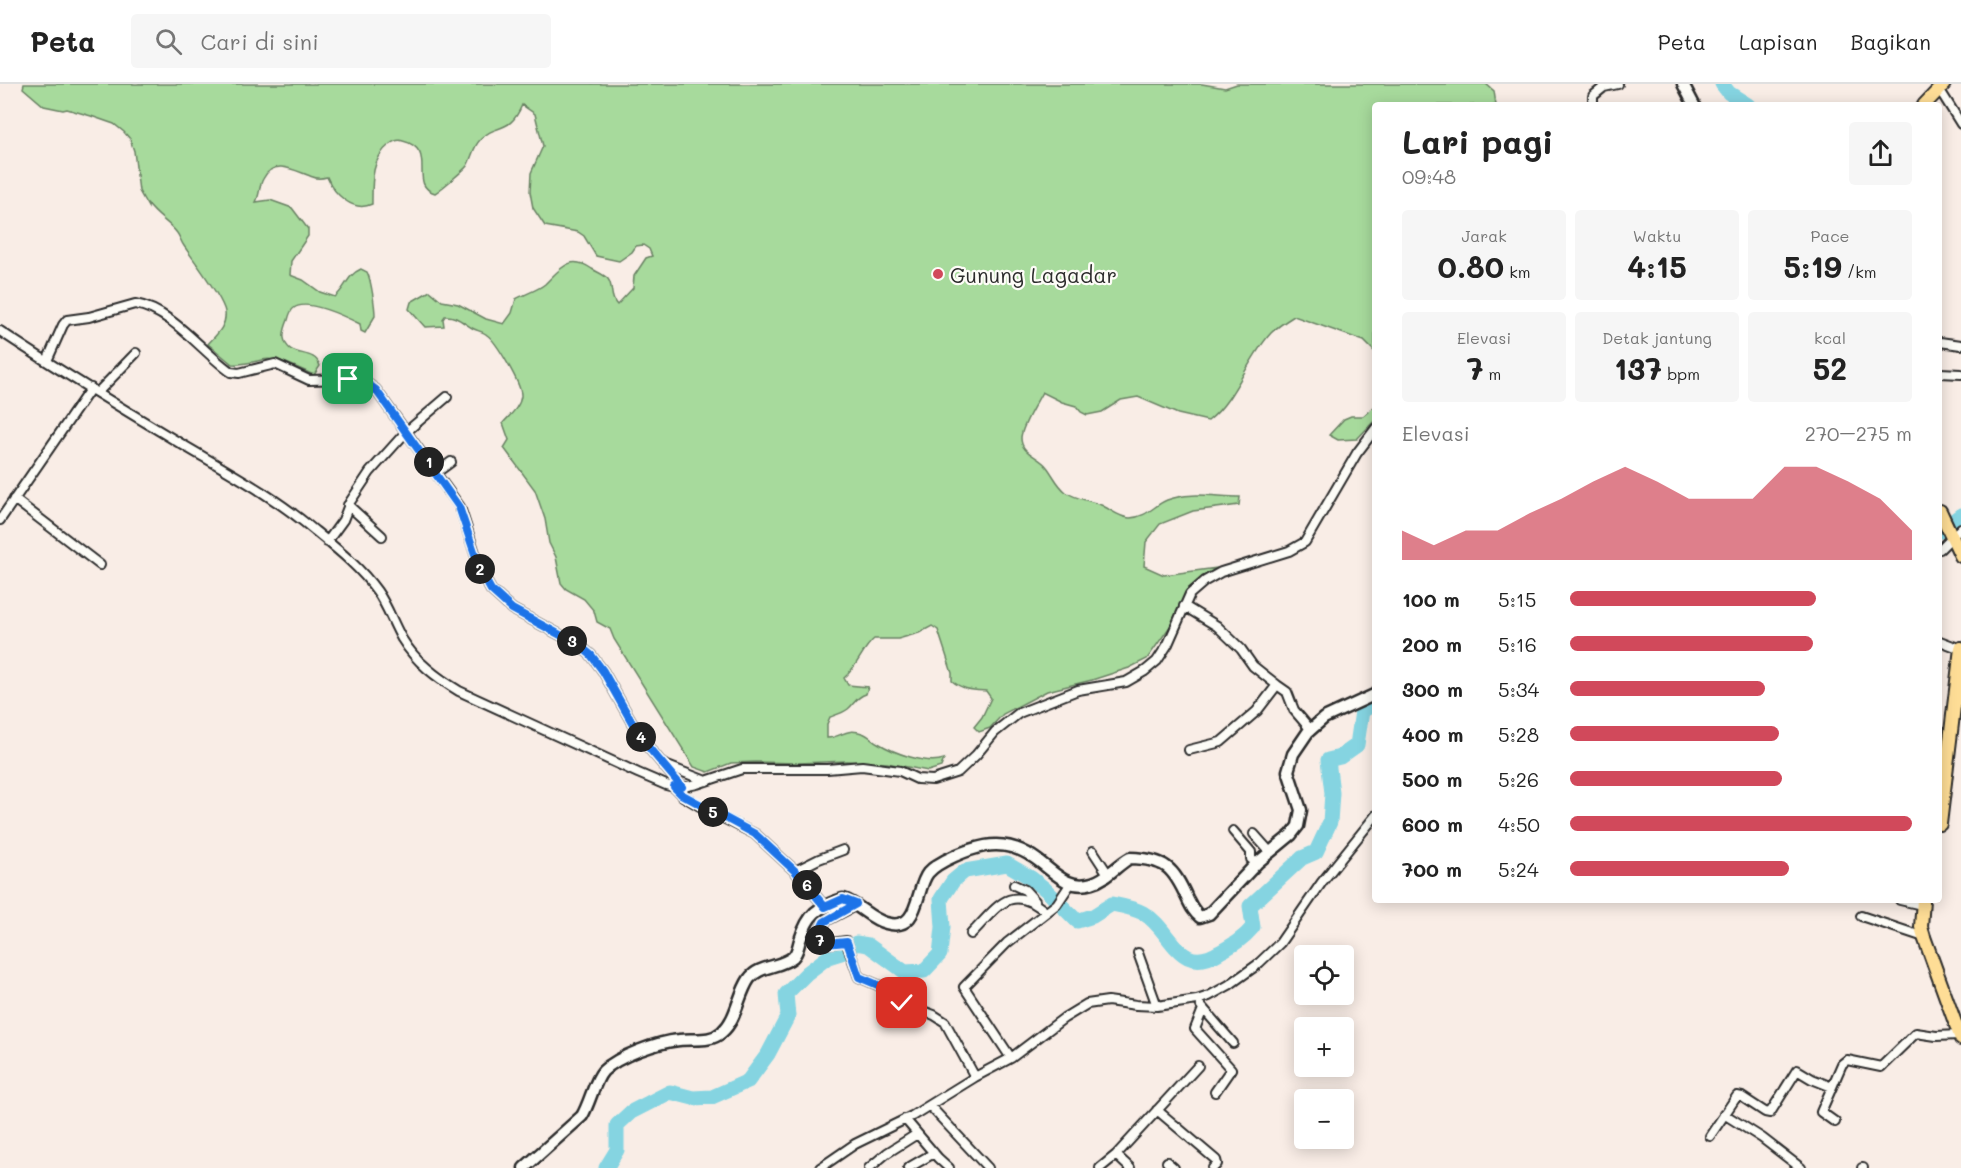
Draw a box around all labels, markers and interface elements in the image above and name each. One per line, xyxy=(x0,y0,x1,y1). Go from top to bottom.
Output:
search box xyxy=(131,14,551,68)
text: Peta xyxy=(30,23,95,59)
icon: search xyxy=(152,25,185,58)
text: Cari di sini xyxy=(200,27,319,56)
text: Peta xyxy=(1658,28,1706,55)
text: Lapisan xyxy=(1739,28,1817,55)
text: Bagikan xyxy=(1850,28,1931,55)
text: Lari pagi xyxy=(1402,119,1554,162)
button: share xyxy=(1849,122,1912,185)
text: 09:48 xyxy=(1402,163,1456,189)
text: Jarak xyxy=(1461,225,1507,246)
text: Waktu xyxy=(1633,225,1681,246)
text: Pace xyxy=(1810,225,1850,246)
text: 0.80 xyxy=(1438,246,1504,286)
text: 4:15 xyxy=(1627,246,1687,286)
text: 5:19 xyxy=(1783,246,1842,286)
place label: Gunung Lagadar xyxy=(950,261,1117,288)
text: km xyxy=(1504,261,1530,282)
text: /km xyxy=(1842,261,1877,282)
marker: Gunung Lagadar xyxy=(931,267,945,281)
text: Elevasi xyxy=(1457,327,1511,348)
text: Detak jantung xyxy=(1602,327,1712,348)
text: kcal xyxy=(1814,327,1846,348)
text: 7 xyxy=(1467,348,1483,388)
text: 137 xyxy=(1614,348,1662,388)
text: 52 xyxy=(1813,348,1847,388)
pin xyxy=(322,353,373,404)
icon: arrive xyxy=(331,362,364,395)
text: m xyxy=(1483,363,1501,384)
text: bpm xyxy=(1662,363,1700,384)
text: Elevasi xyxy=(1402,420,1470,446)
text: 270–275 m xyxy=(1805,420,1912,446)
pin: 1 xyxy=(414,447,444,477)
text: 1 xyxy=(425,451,433,472)
pin: 2 xyxy=(465,554,495,584)
text: 2 xyxy=(476,558,484,579)
text: 100 m xyxy=(1402,586,1460,612)
text: 5:15 xyxy=(1498,586,1536,612)
pin: 3 xyxy=(557,626,587,656)
text: 3 xyxy=(567,630,577,651)
text: 200 m xyxy=(1402,631,1462,657)
text: 5:16 xyxy=(1498,631,1537,657)
text: 300 m xyxy=(1402,676,1463,702)
text: 5:34 xyxy=(1498,676,1539,702)
text: 400 m xyxy=(1402,721,1463,747)
text: 5:28 xyxy=(1498,721,1539,747)
pin: 4 xyxy=(626,722,656,752)
text: 4 xyxy=(636,726,646,747)
text: 500 m xyxy=(1402,766,1462,792)
text: 5:26 xyxy=(1498,766,1539,792)
pin: 5 xyxy=(698,797,728,827)
text: 5 xyxy=(708,801,718,822)
text: 600 m xyxy=(1402,811,1463,837)
text: 4:50 xyxy=(1498,811,1540,837)
text: 700 m xyxy=(1402,856,1462,882)
text: 5:24 xyxy=(1498,856,1539,882)
pin: 6 xyxy=(792,870,822,900)
text: 6 xyxy=(802,874,812,895)
pin: 7 xyxy=(805,925,835,955)
text: 7 xyxy=(816,929,824,950)
map controls xyxy=(1294,945,1354,1149)
button: locate xyxy=(1294,945,1354,1005)
pin xyxy=(876,977,927,1028)
icon: check xyxy=(885,986,918,1019)
button: + xyxy=(1294,1017,1354,1077)
button: − xyxy=(1294,1089,1354,1149)

